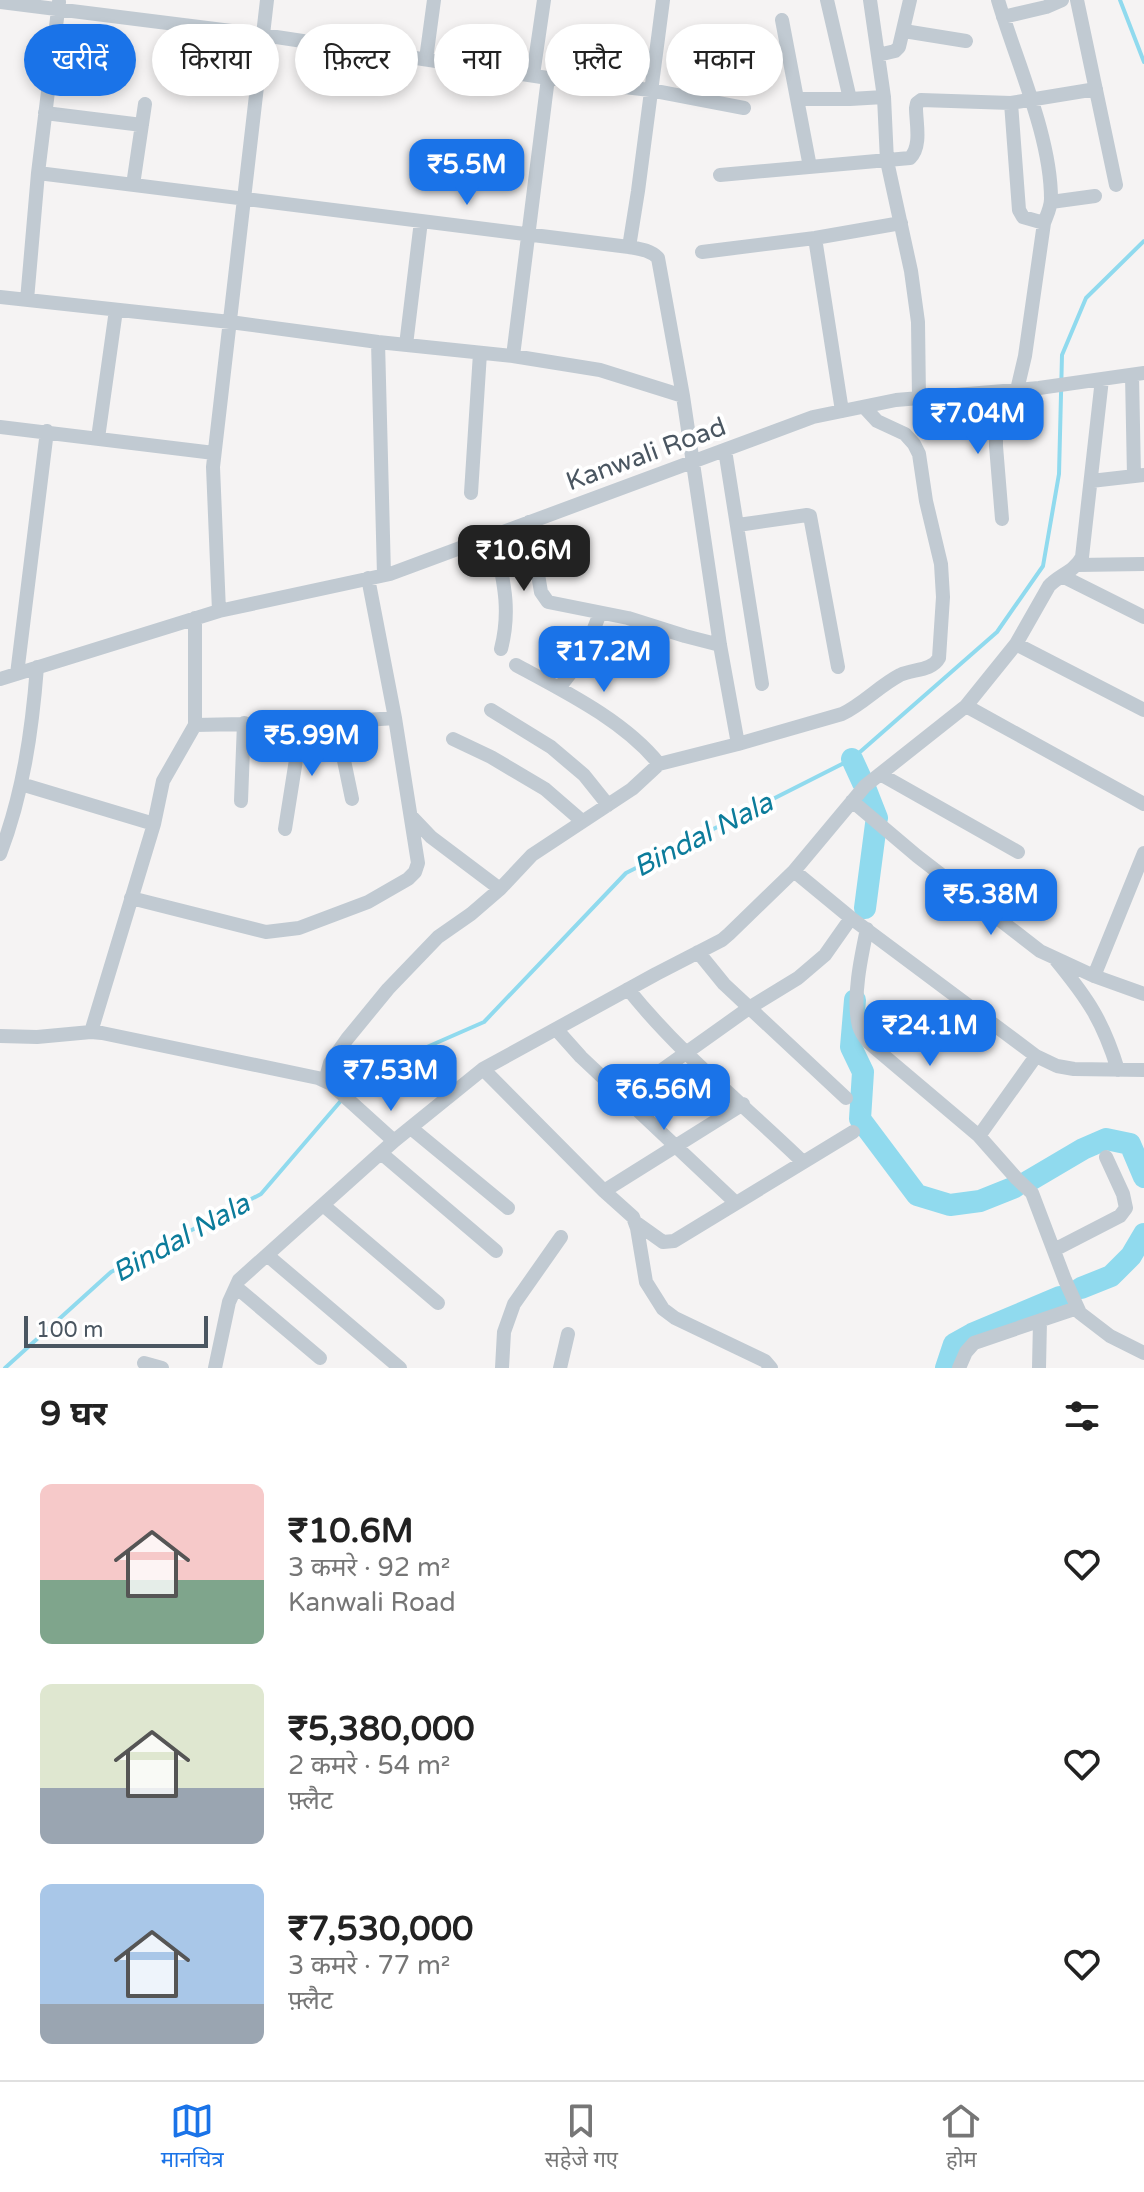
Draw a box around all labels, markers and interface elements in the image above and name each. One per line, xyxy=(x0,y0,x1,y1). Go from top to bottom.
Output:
chip: खरीदें xyxy=(24,24,136,96)
chip: किराया xyxy=(152,24,279,96)
chip: फ़िल्टर xyxy=(295,24,418,96)
chip: नया xyxy=(434,24,529,96)
chip: फ़्लैट xyxy=(545,24,650,96)
chip: मकान xyxy=(666,24,783,96)
pin: ₹5.5M xyxy=(411,139,523,207)
text: ₹5.5M xyxy=(427,149,507,180)
pin: ₹7.04M xyxy=(913,388,1043,456)
text: ₹7.04M xyxy=(931,398,1025,429)
street label: Kanwali Road xyxy=(562,411,730,497)
pin: ₹10.6M xyxy=(459,525,589,593)
text: ₹10.6M xyxy=(476,535,572,566)
pin: ₹17.2M xyxy=(539,626,669,694)
text: ₹17.2M xyxy=(557,636,651,667)
pin: ₹5.99M xyxy=(247,710,377,778)
text: ₹5.99M xyxy=(264,720,360,751)
water label: Bindal Nala xyxy=(628,785,779,885)
pin: ₹5.38M xyxy=(926,869,1056,937)
text: ₹5.38M xyxy=(943,879,1039,910)
pin: ₹24.1M xyxy=(865,1000,995,1068)
text: ₹24.1M xyxy=(882,1010,978,1041)
pin: ₹7.53M xyxy=(326,1045,456,1113)
text: ₹7.53M xyxy=(344,1055,438,1086)
pin: ₹6.56M xyxy=(599,1064,729,1132)
text: ₹6.56M xyxy=(616,1074,712,1105)
water label: Bindal Nala xyxy=(106,1186,257,1290)
scale bar xyxy=(24,1312,208,1348)
text: 100 m xyxy=(36,1317,103,1343)
text: 9 घर xyxy=(40,1394,107,1435)
icon: filters xyxy=(1060,1394,1104,1438)
text: ₹10.6M xyxy=(288,1511,414,1552)
icon: home xyxy=(104,1516,200,1612)
icon: heart xyxy=(1060,1542,1104,1586)
text: 3 कमरे · 92 m² xyxy=(288,1552,450,1583)
text: Kanwali Road xyxy=(288,1587,456,1618)
text: ₹5,380,000 xyxy=(288,1709,475,1750)
icon: home xyxy=(104,1716,200,1812)
icon: heart xyxy=(1060,1742,1104,1786)
text: 2 कमरे · 54 m² xyxy=(288,1750,450,1781)
text: फ़्लैट xyxy=(288,1785,333,1816)
text: ₹7,530,000 xyxy=(288,1909,473,1950)
icon: home xyxy=(104,1916,200,2012)
icon: heart xyxy=(1060,1942,1104,1986)
text: 3 कमरे · 77 m² xyxy=(288,1950,450,1981)
text: फ़्लैट xyxy=(288,1985,333,2016)
tab: मानचित्र xyxy=(161,2099,224,2176)
tab: सहेजे गए xyxy=(545,2099,618,2176)
tab: होम xyxy=(939,2099,983,2176)

